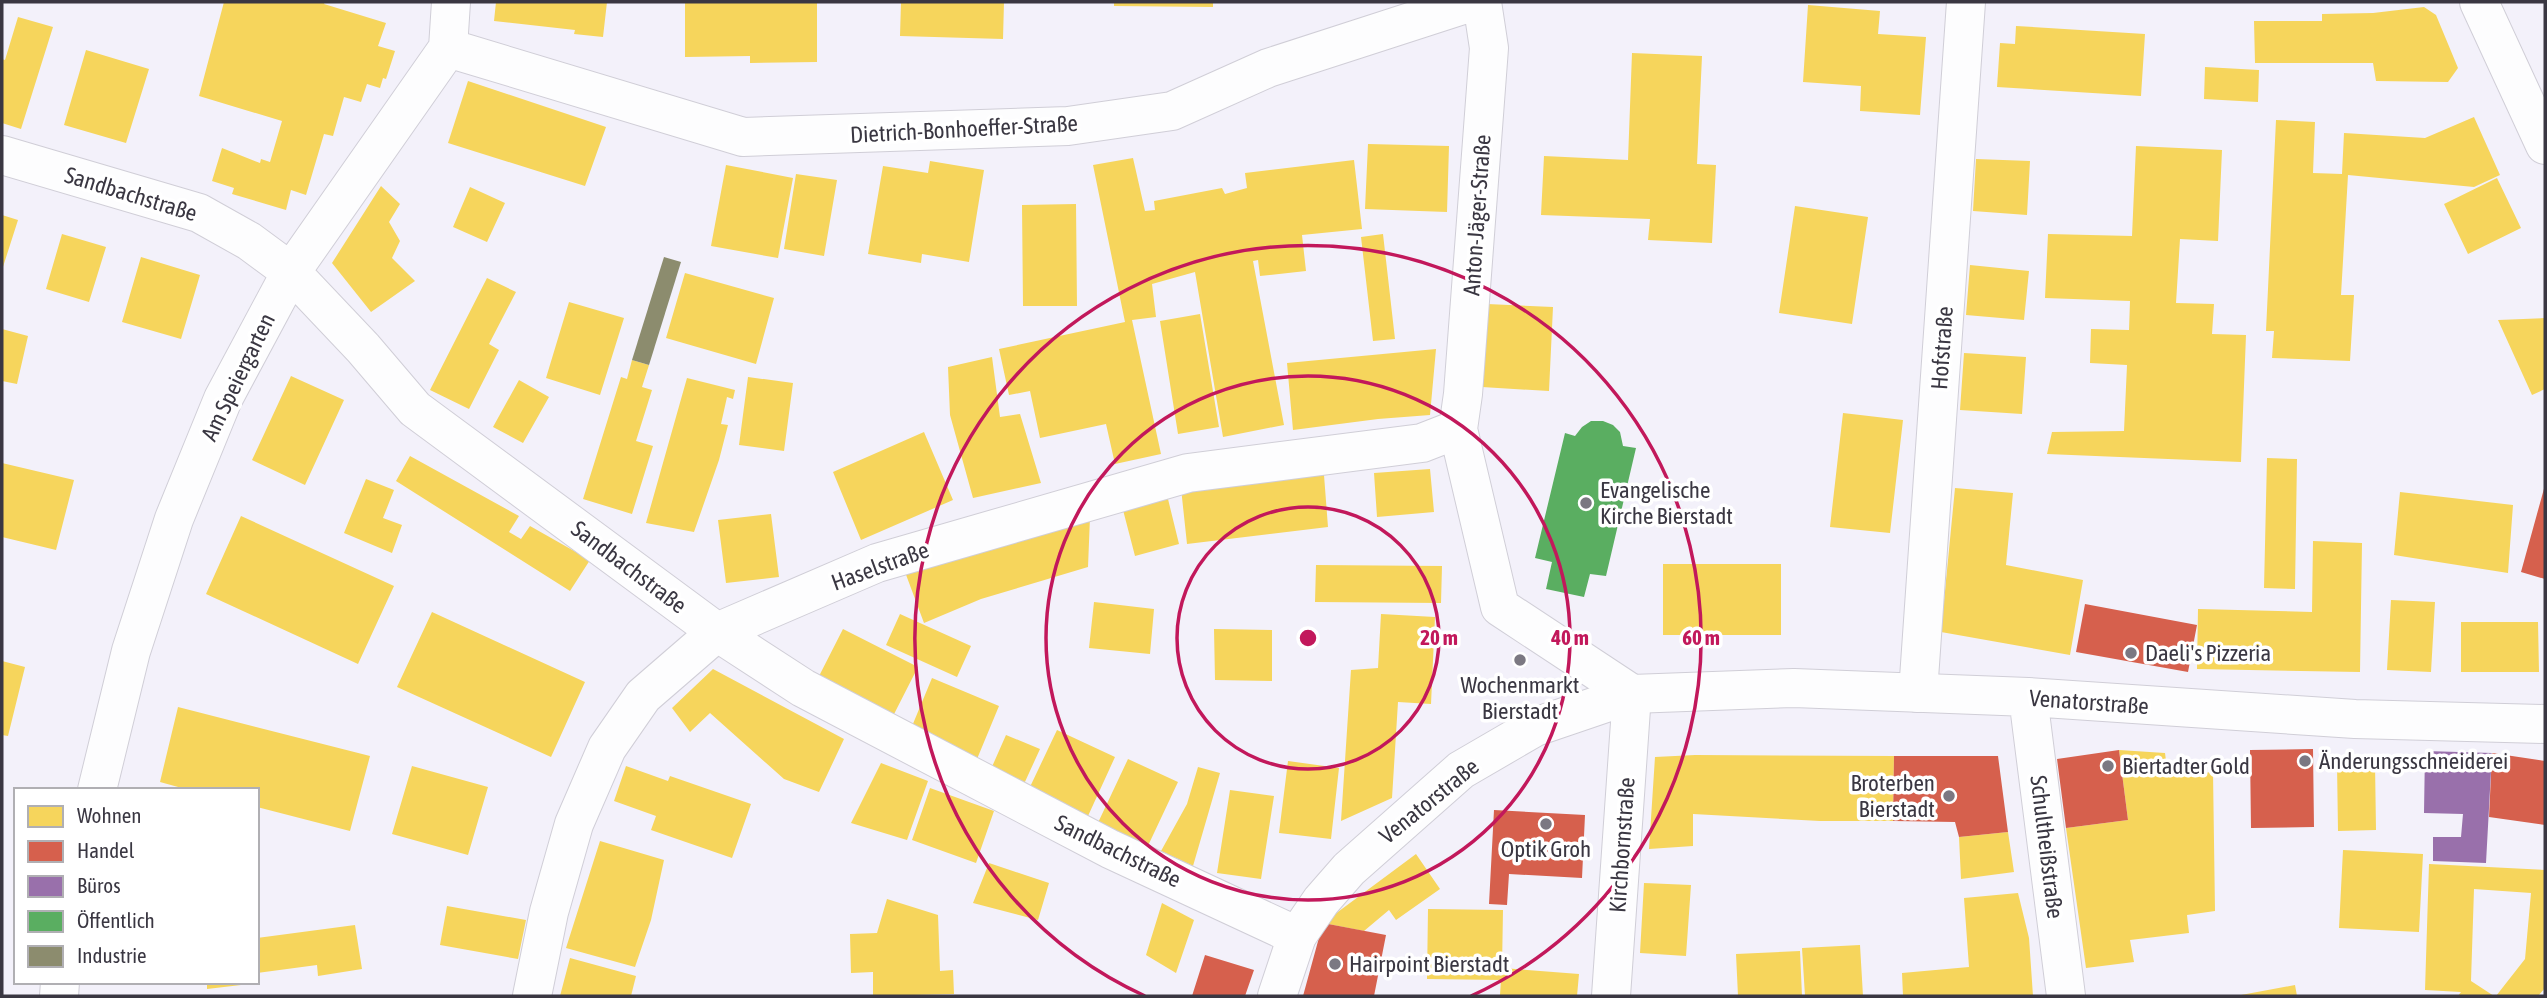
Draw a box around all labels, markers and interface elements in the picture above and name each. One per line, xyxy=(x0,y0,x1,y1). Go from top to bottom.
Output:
street label: Dietrich-Bonhoeffer-Straße xyxy=(849,110,1079,148)
street label: Anton-Jäger-Straße xyxy=(1458,134,1496,296)
street label: Sandbachstraße xyxy=(62,162,200,226)
street label: Hofstraße xyxy=(1926,305,1958,391)
street label: Am Speiergarten xyxy=(196,309,280,445)
place label: Evangelische Kirche Bierstadt xyxy=(1600,477,1733,529)
marker: Evangelische Kirche Bierstadt xyxy=(1578,495,1594,511)
street label: Sandbachstraße xyxy=(567,515,691,619)
street label: Haselstraße xyxy=(828,536,932,596)
text: 20 m xyxy=(1420,625,1458,649)
text: 40 m xyxy=(1550,625,1589,649)
text: 60 m xyxy=(1682,625,1720,649)
centre of rings xyxy=(1296,626,1320,650)
place label: Daeli's Pizzeria xyxy=(2145,640,2271,666)
marker: Daeli's Pizzeria xyxy=(2123,645,2139,661)
marker: Wochenmarkt Bierstadt xyxy=(1512,652,1528,668)
place label: Wochenmarkt Bierstadt xyxy=(1461,672,1579,724)
street label: Venatorstraße xyxy=(2028,685,2150,719)
place label: Änderungsschneiderei xyxy=(2319,748,2508,774)
street label: Venatorstraße xyxy=(1374,753,1484,849)
place label: Biertadter Gold xyxy=(2122,753,2250,779)
marker: Änderungsschneiderei xyxy=(2297,753,2313,769)
marker: Biertadter Gold xyxy=(2100,758,2116,774)
place label: Broterben Bierstadt xyxy=(1850,770,1935,822)
street label: Schultheißstraße xyxy=(2025,774,2069,920)
street label: Kirchbornstraße xyxy=(1604,776,1640,914)
legend xyxy=(14,788,259,984)
marker: Broterben Bierstadt xyxy=(1941,788,1957,804)
text: Wohnen xyxy=(77,803,142,827)
street label: Sandbachstraße xyxy=(1051,809,1185,893)
marker: Optik Groh xyxy=(1538,816,1554,832)
place label: Optik Groh xyxy=(1501,836,1591,862)
text: Handel xyxy=(77,838,135,862)
text: Büros xyxy=(77,873,121,897)
text: Öffentlich xyxy=(77,908,155,932)
text: Industrie xyxy=(77,943,147,967)
place label: Hairpoint Bierstadt xyxy=(1349,951,1509,977)
marker: Hairpoint Bierstadt xyxy=(1327,956,1343,972)

